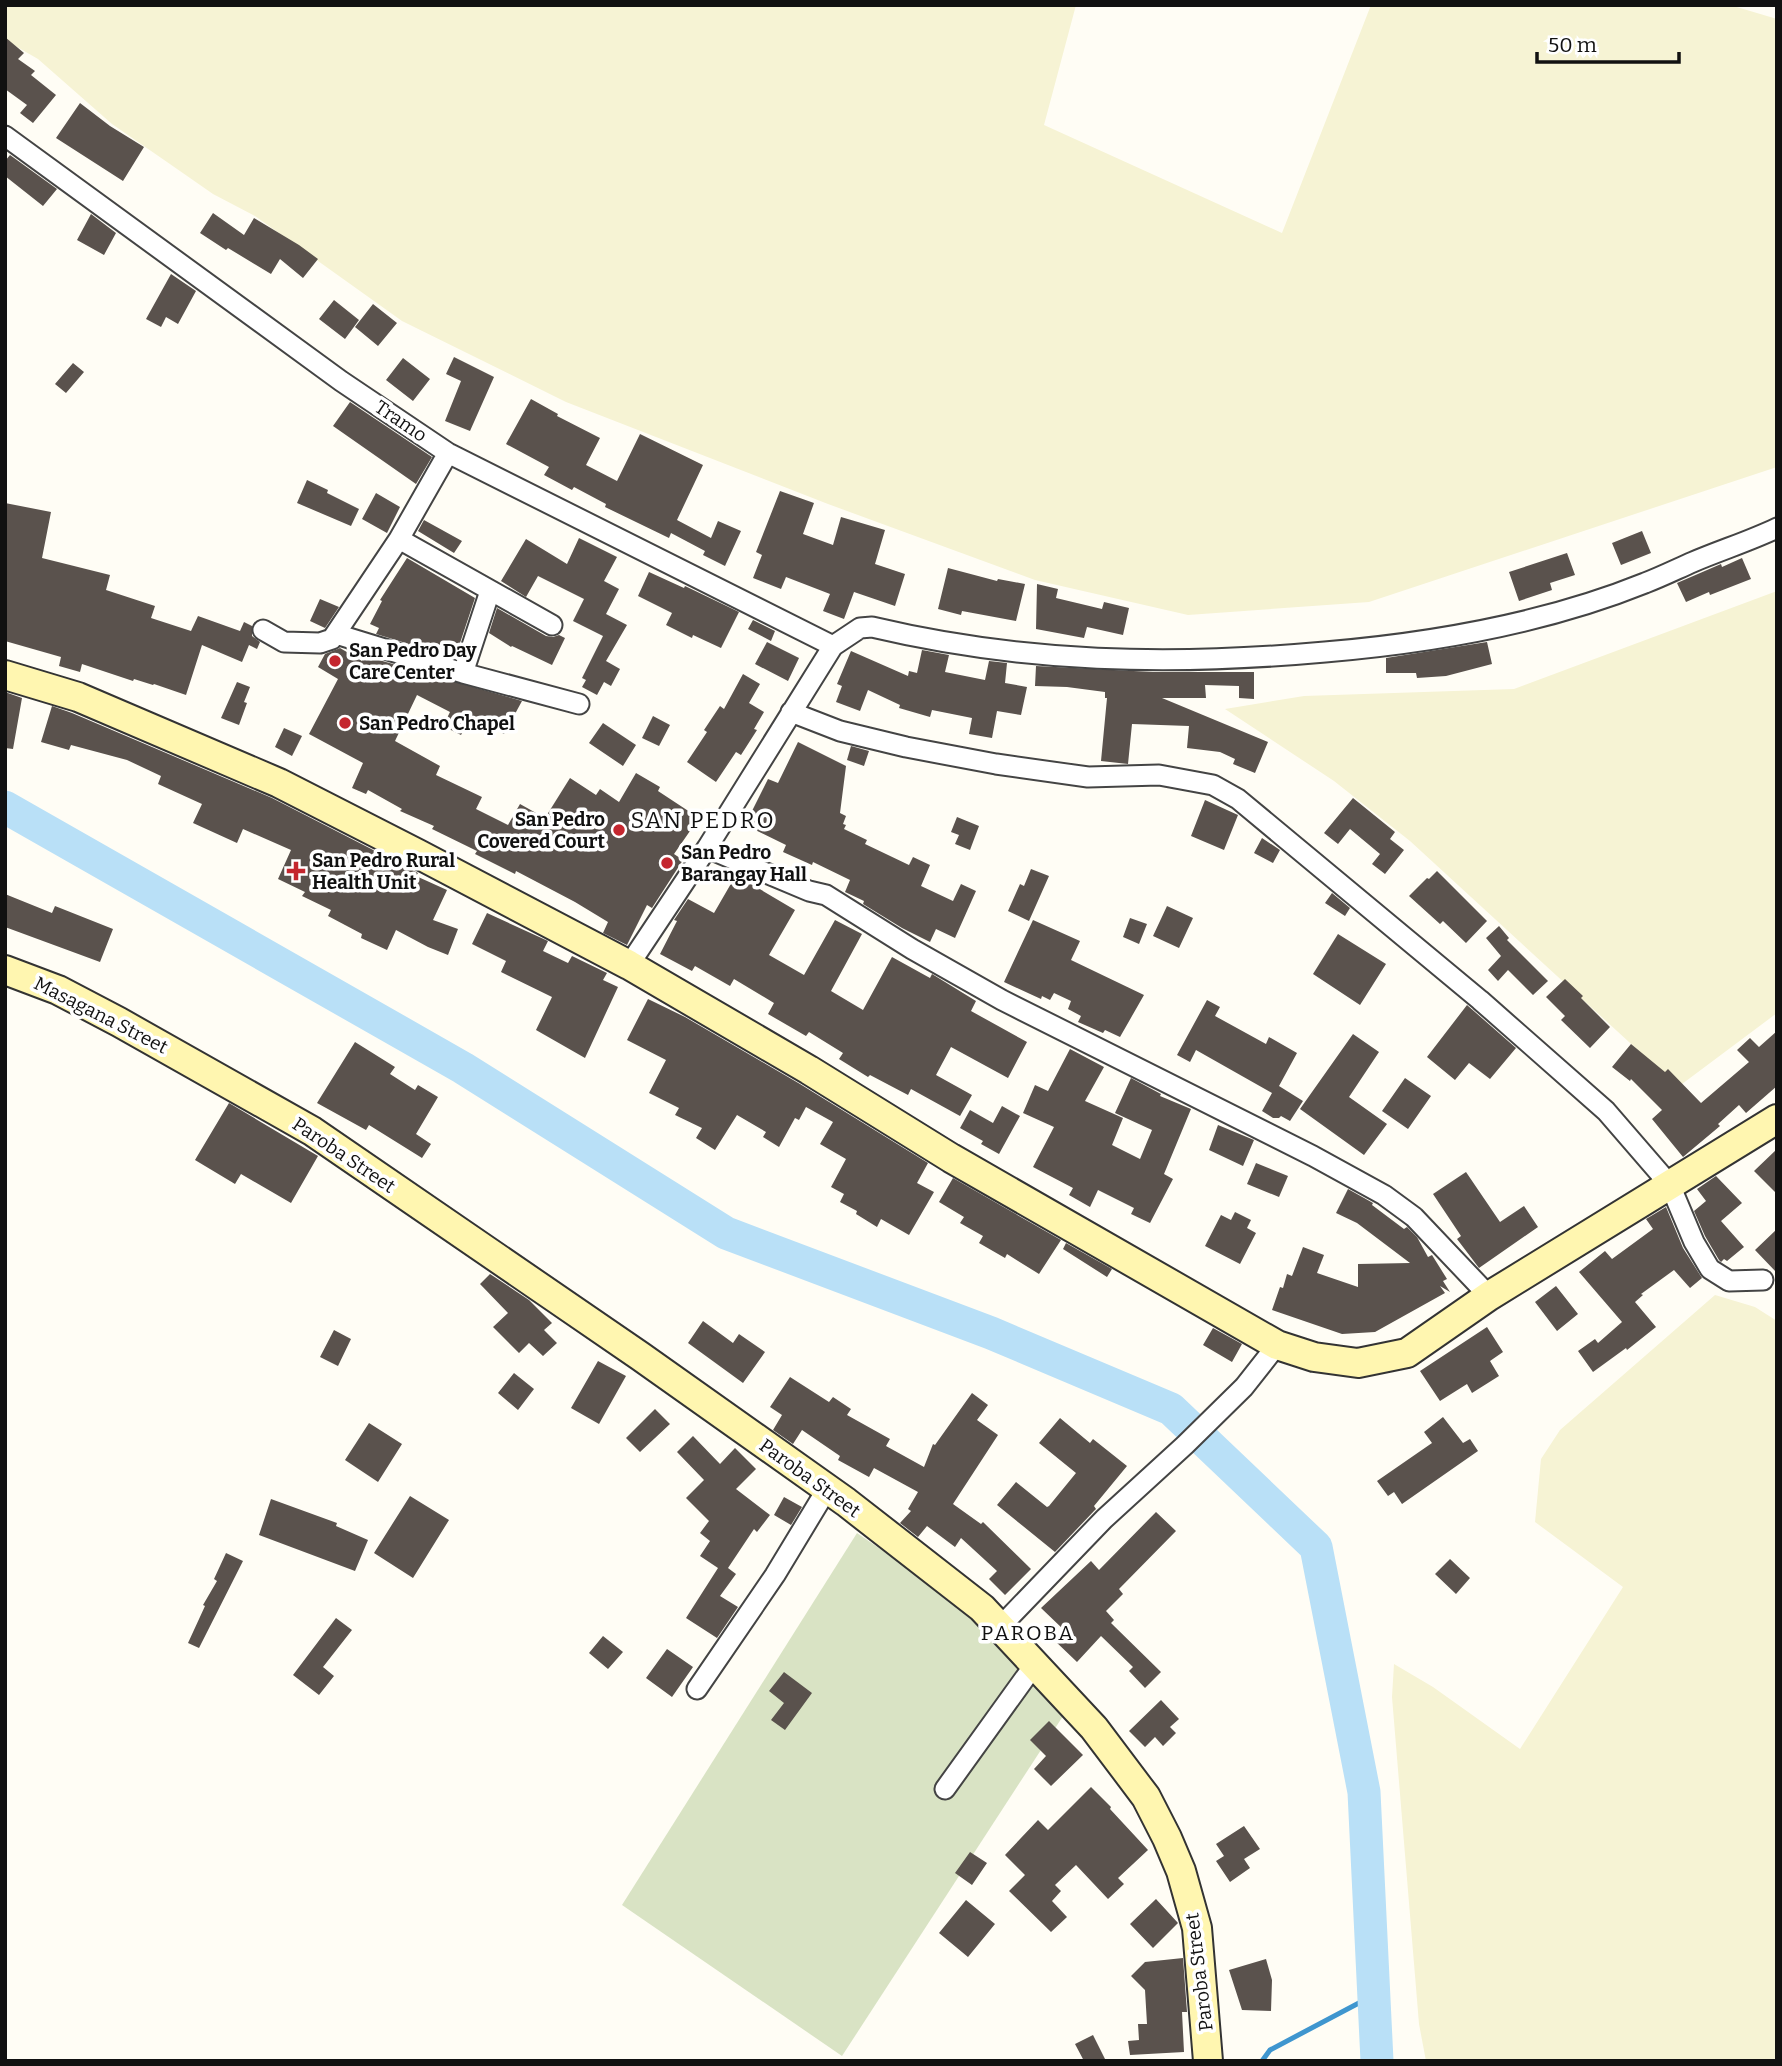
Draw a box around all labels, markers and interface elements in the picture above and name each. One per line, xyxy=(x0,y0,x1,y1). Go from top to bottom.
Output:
scale bar xyxy=(1537,21,1679,65)
text: 50 m xyxy=(1548,32,1597,58)
street label: Tramo xyxy=(371,395,431,447)
place label: San Pedro Day Care Center xyxy=(349,639,477,684)
marker: San Pedro Day Care Center xyxy=(327,653,343,669)
place label: San Pedro Chapel xyxy=(359,712,515,735)
marker: San Pedro Chapel xyxy=(337,715,353,731)
district label: SAN PEDRO xyxy=(630,806,776,834)
place label: San Pedro Covered Court xyxy=(477,808,605,853)
marker: San Pedro Covered Court xyxy=(611,822,627,838)
place label: San Pedro Barangay Hall xyxy=(681,841,807,886)
place label: San Pedro Rural Health Unit xyxy=(312,849,455,894)
marker: San Pedro Barangay Hall xyxy=(659,855,675,871)
marker: San Pedro Rural Health Unit xyxy=(286,861,306,881)
street label: Masagana Street xyxy=(30,971,172,1059)
street label: Paroba Street xyxy=(288,1112,400,1198)
street label: Paroba Street xyxy=(755,1434,865,1522)
district label: PAROBA xyxy=(981,1620,1075,1646)
street label: Paroba Street xyxy=(1180,1911,1218,2032)

